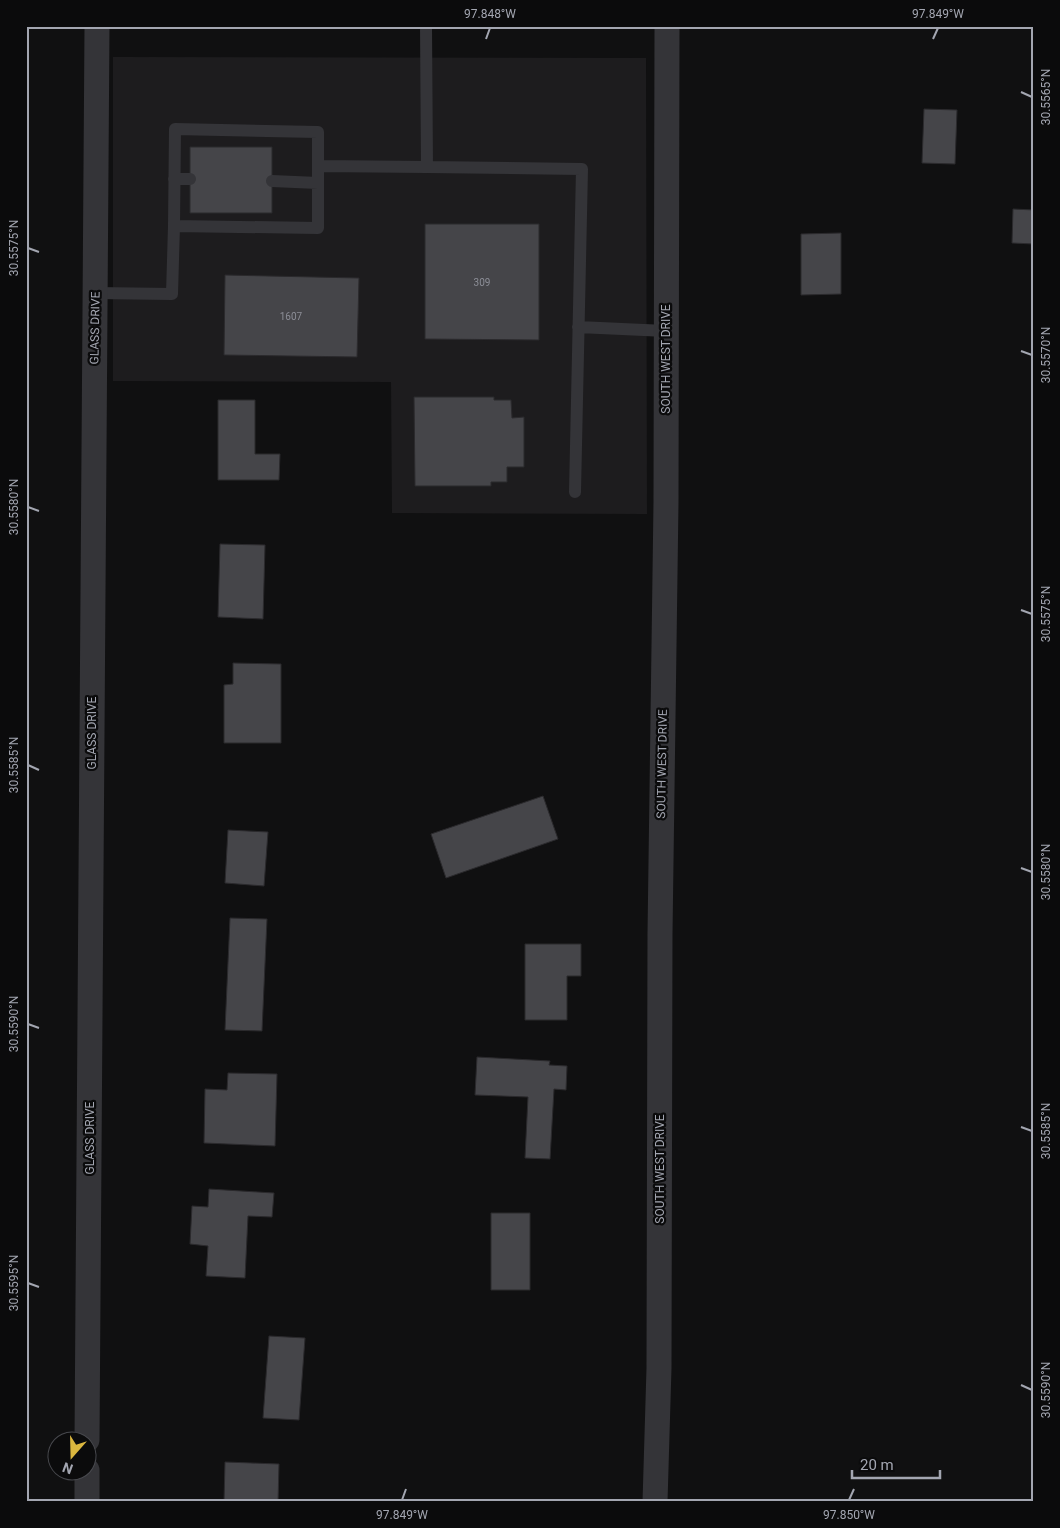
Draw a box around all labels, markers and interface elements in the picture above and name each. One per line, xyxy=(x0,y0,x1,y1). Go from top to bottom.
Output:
text: 97.848°W xyxy=(464,7,516,21)
text: 97.849°W xyxy=(912,7,964,21)
text: 30.5565°N xyxy=(1039,69,1053,125)
text: 30.5575°N xyxy=(7,220,21,276)
house number: 309 xyxy=(474,277,490,288)
street label: GLASS DRIVE xyxy=(87,291,103,365)
street label: SOUTH WEST DRIVE xyxy=(659,304,673,414)
house number: 1607 xyxy=(280,311,303,322)
text: 30.5570°N xyxy=(1039,327,1053,383)
text: 30.5580°N xyxy=(7,479,21,535)
text: 30.5575°N xyxy=(1039,586,1053,642)
street label: GLASS DRIVE xyxy=(85,696,99,769)
street label: SOUTH WEST DRIVE xyxy=(654,709,670,819)
text: 30.5585°N xyxy=(7,737,21,793)
text: 30.5580°N xyxy=(1039,844,1053,900)
text: 30.5590°N xyxy=(7,996,21,1052)
street label: GLASS DRIVE xyxy=(83,1101,97,1174)
text: 30.5585°N xyxy=(1039,1103,1053,1159)
street label: SOUTH WEST DRIVE xyxy=(653,1114,667,1224)
text: 30.5595°N xyxy=(7,1255,21,1311)
text: 30.5590°N xyxy=(1039,1362,1053,1418)
north arrow xyxy=(48,1430,98,1480)
scale bar xyxy=(852,1448,940,1480)
text: 20 m xyxy=(860,1456,894,1474)
text: N xyxy=(60,1459,75,1477)
text: 97.849°W xyxy=(376,1508,428,1522)
text: 97.850°W xyxy=(823,1508,875,1522)

